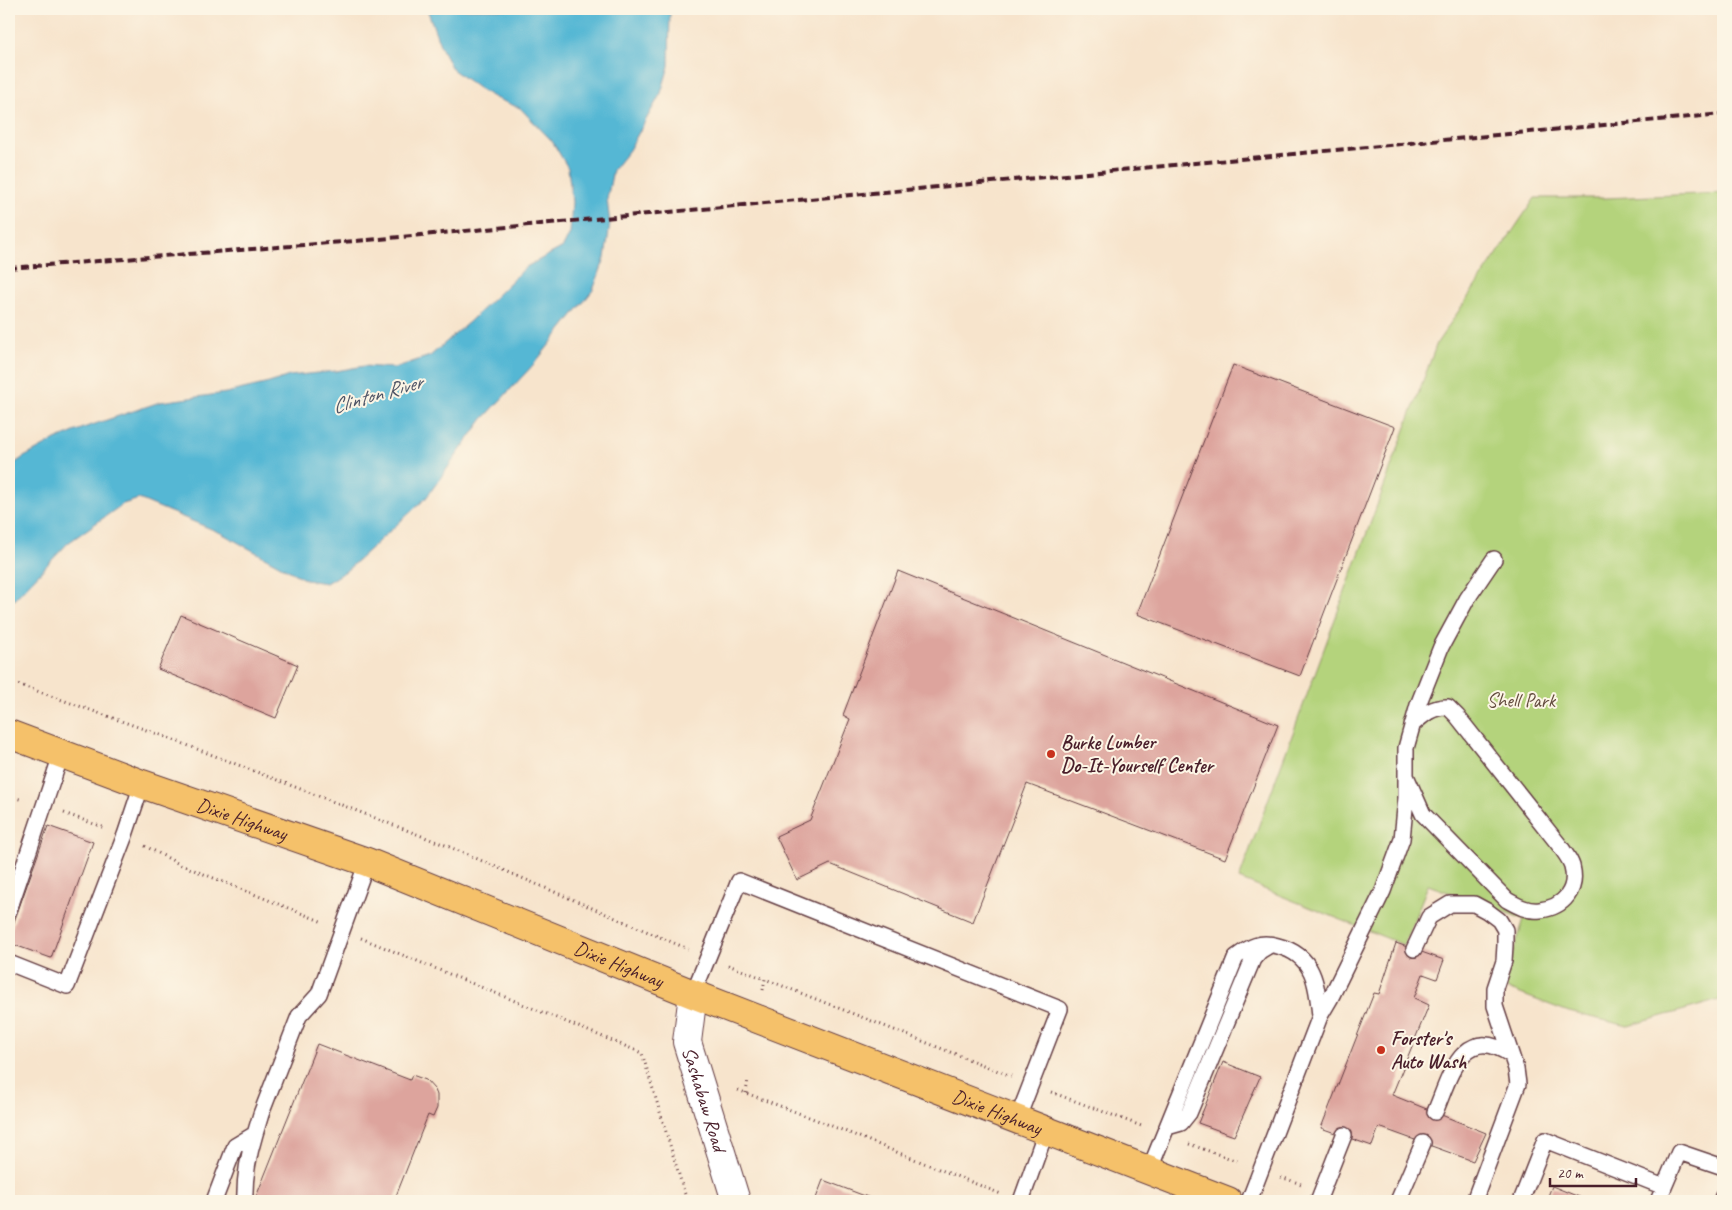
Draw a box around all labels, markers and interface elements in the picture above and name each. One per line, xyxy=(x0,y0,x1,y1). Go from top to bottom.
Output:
water label: Clinton River xyxy=(329,368,428,419)
park label: Shell Park xyxy=(1487,688,1557,713)
place label: Burke Lumber Do-It-Yourself Center xyxy=(1061,730,1216,778)
marker: Burke Lumber Do-It-Yourself Center xyxy=(1045,748,1057,760)
street label: Dixie Highway xyxy=(193,792,292,847)
street label: Dixie Highway xyxy=(570,935,668,994)
place label: Forster's Auto Wash xyxy=(1391,1026,1467,1074)
street label: Sashabaw Road xyxy=(676,1044,733,1157)
marker: Forster's Auto Wash xyxy=(1375,1044,1387,1056)
street label: Dixie Highway xyxy=(949,1084,1046,1141)
scale bar xyxy=(1550,1155,1636,1187)
text: 20 m xyxy=(1557,1164,1584,1183)

